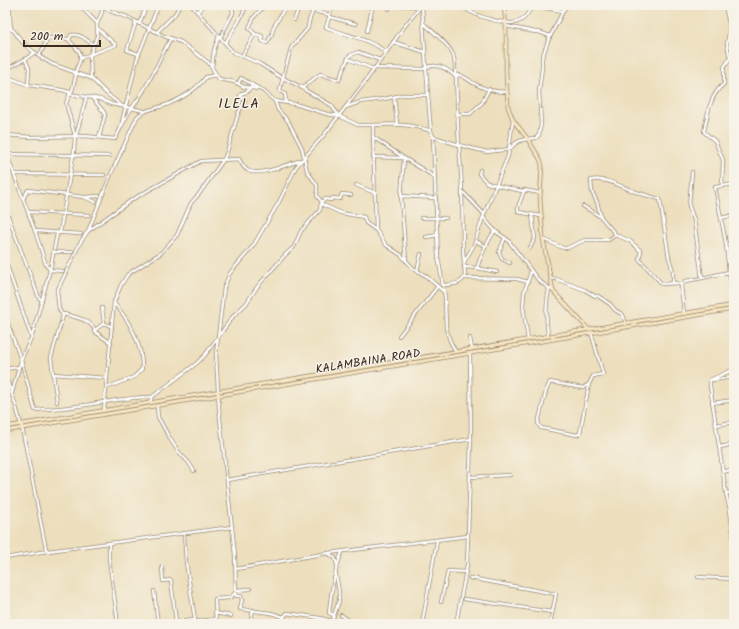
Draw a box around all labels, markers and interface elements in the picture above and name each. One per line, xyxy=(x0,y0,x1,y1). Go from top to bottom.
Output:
scale bar xyxy=(24,22,100,48)
text: 200 m xyxy=(30,27,64,46)
district label: ILELA xyxy=(218,93,260,115)
street label: KALAMBAINA ROAD xyxy=(314,344,422,379)

